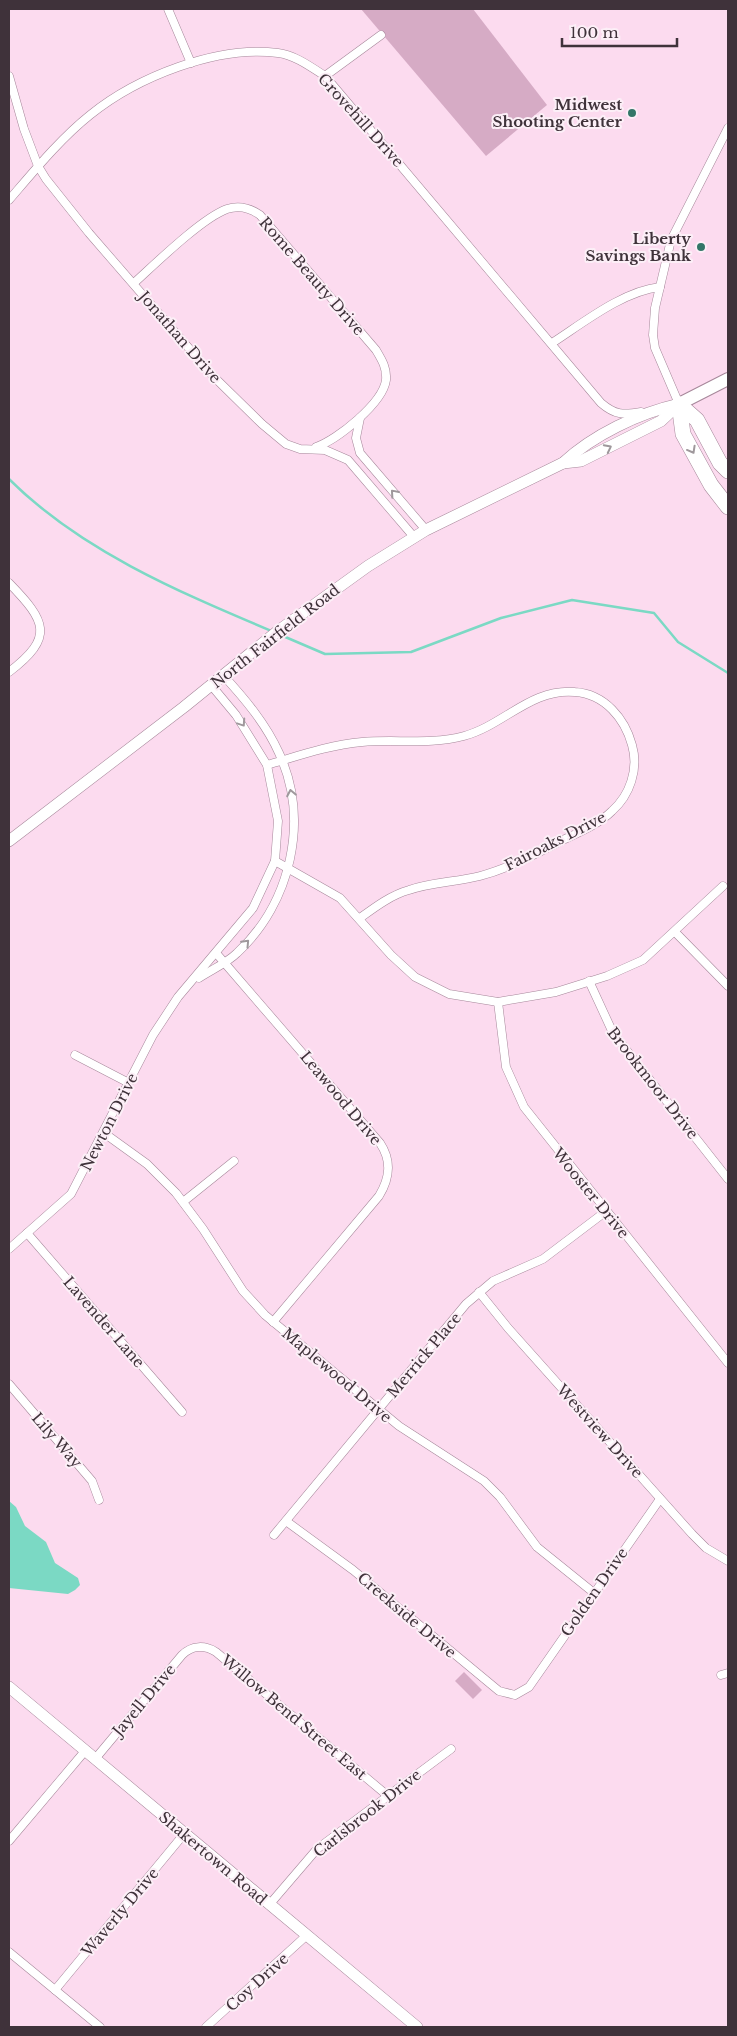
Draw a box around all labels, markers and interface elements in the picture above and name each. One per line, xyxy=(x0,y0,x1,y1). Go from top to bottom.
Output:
scale bar xyxy=(562,15,677,47)
text: 100 m xyxy=(570,23,619,42)
street label: Grovehill Drive xyxy=(314,69,408,171)
place label: Midwest Shooting Center xyxy=(493,95,623,131)
marker: Midwest Shooting Center xyxy=(626,107,638,119)
street label: Rome Beauty Drive xyxy=(255,213,369,339)
place label: Liberty Savings Bank xyxy=(586,229,692,265)
marker: Liberty Savings Bank xyxy=(695,241,707,253)
street label: Jonathan Drive xyxy=(134,286,225,387)
one-way arrow xyxy=(603,444,612,454)
one-way arrow xyxy=(685,445,695,454)
one-way arrow xyxy=(391,490,400,499)
street label: North Fairfield Road xyxy=(207,580,343,692)
one-way arrow xyxy=(236,717,245,727)
one-way arrow xyxy=(286,789,296,798)
street label: Fairoaks Drive xyxy=(501,807,609,875)
one-way arrow xyxy=(240,940,249,949)
street label: Brookmoor Drive xyxy=(603,1023,703,1143)
street label: Leawood Drive xyxy=(296,1047,386,1149)
street label: Newton Drive xyxy=(76,1070,142,1174)
street label: Wooster Drive xyxy=(548,1143,633,1242)
street label: Lavender Lane xyxy=(59,1273,149,1371)
street label: Merrick Place xyxy=(383,1308,465,1402)
street label: Maplewood Drive xyxy=(278,1324,396,1426)
street label: Westview Drive xyxy=(552,1379,647,1482)
street label: Lily Way xyxy=(28,1408,87,1472)
street label: Golden Drive xyxy=(556,1544,632,1640)
street label: Creekside Drive xyxy=(354,1568,460,1662)
street label: Willow Bend Street East xyxy=(216,1650,371,1784)
street label: Jayell Drive xyxy=(107,1660,180,1741)
street label: Carlsbrook Drive xyxy=(309,1765,425,1861)
street label: Shakertown Road xyxy=(155,1807,271,1909)
street label: Waverly Drive xyxy=(77,1864,163,1961)
street label: Coy Drive xyxy=(222,1949,292,2015)

